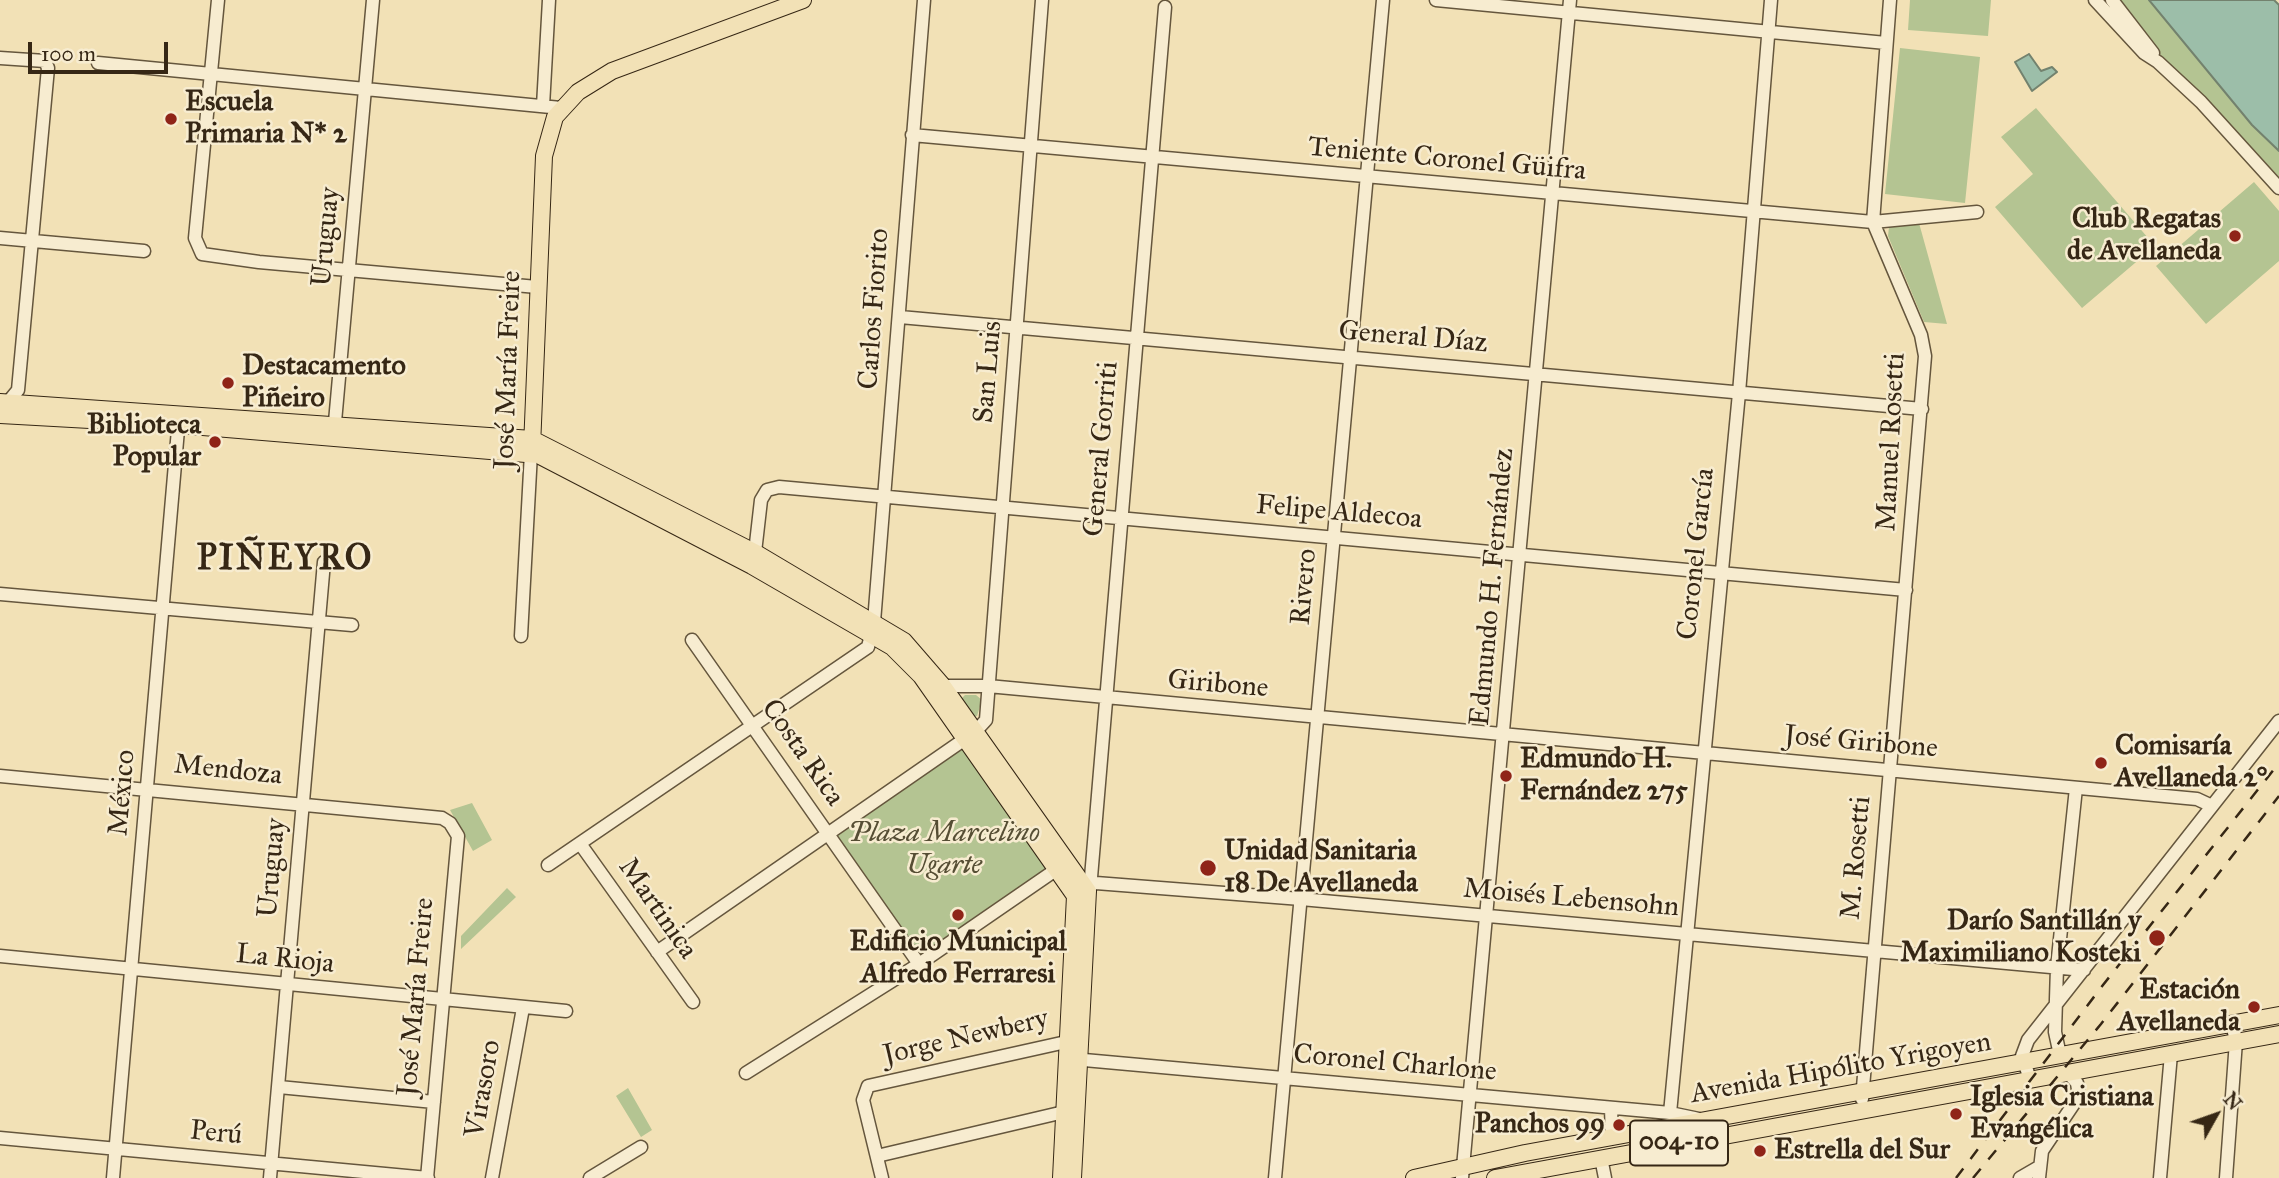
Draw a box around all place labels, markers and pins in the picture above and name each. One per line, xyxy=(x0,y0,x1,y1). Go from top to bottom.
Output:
place label: Escuela Primaria N* 2 xyxy=(185,86,347,152)
marker: Escuela Primaria N* 2 xyxy=(163,111,179,127)
place label: Club Regatas de Avellaneda xyxy=(2067,203,2221,269)
marker: Club Regatas de Avellaneda xyxy=(2227,228,2243,244)
place label: Destacamento Piñeiro xyxy=(242,350,406,416)
marker: Destacamento Piñeiro xyxy=(220,375,236,391)
place label: Biblioteca Popular xyxy=(87,409,201,475)
marker: Biblioteca Popular xyxy=(207,434,223,450)
place label: Comisaría Avellaneda 2° xyxy=(2115,730,2267,796)
place label: Edmundo H. Fernández 275 xyxy=(1520,743,1688,809)
marker: Comisaría Avellaneda 2° xyxy=(2093,755,2109,771)
marker: Edmundo H. Fernández 275 xyxy=(1498,768,1514,784)
place label: Unidad Sanitaria 18 De Avellaneda xyxy=(1224,835,1418,901)
marker: Unidad Sanitaria 18 De Avellaneda xyxy=(1198,858,1218,878)
place label: Darío Santillán y Maximiliano Kosteki xyxy=(1900,905,2141,971)
marker: Edificio Municipal Alfredo Ferraresi xyxy=(950,907,966,923)
place label: Edificio Municipal Alfredo Ferraresi xyxy=(850,926,1066,992)
marker: Darío Santillán y Maximiliano Kosteki xyxy=(2147,928,2167,948)
place label: Estación Avellaneda xyxy=(2118,974,2240,1040)
marker: Estación Avellaneda xyxy=(2246,999,2262,1015)
place label: Iglesia Cristiana Evangélica xyxy=(1970,1081,2154,1147)
marker: Iglesia Cristiana Evangélica xyxy=(1948,1106,1964,1122)
place label: Panchos 99 xyxy=(1475,1108,1605,1142)
marker: Panchos 99 xyxy=(1611,1117,1627,1133)
place label: Estrella del Sur xyxy=(1774,1134,1950,1168)
marker: Estrella del Sur xyxy=(1752,1143,1768,1159)

